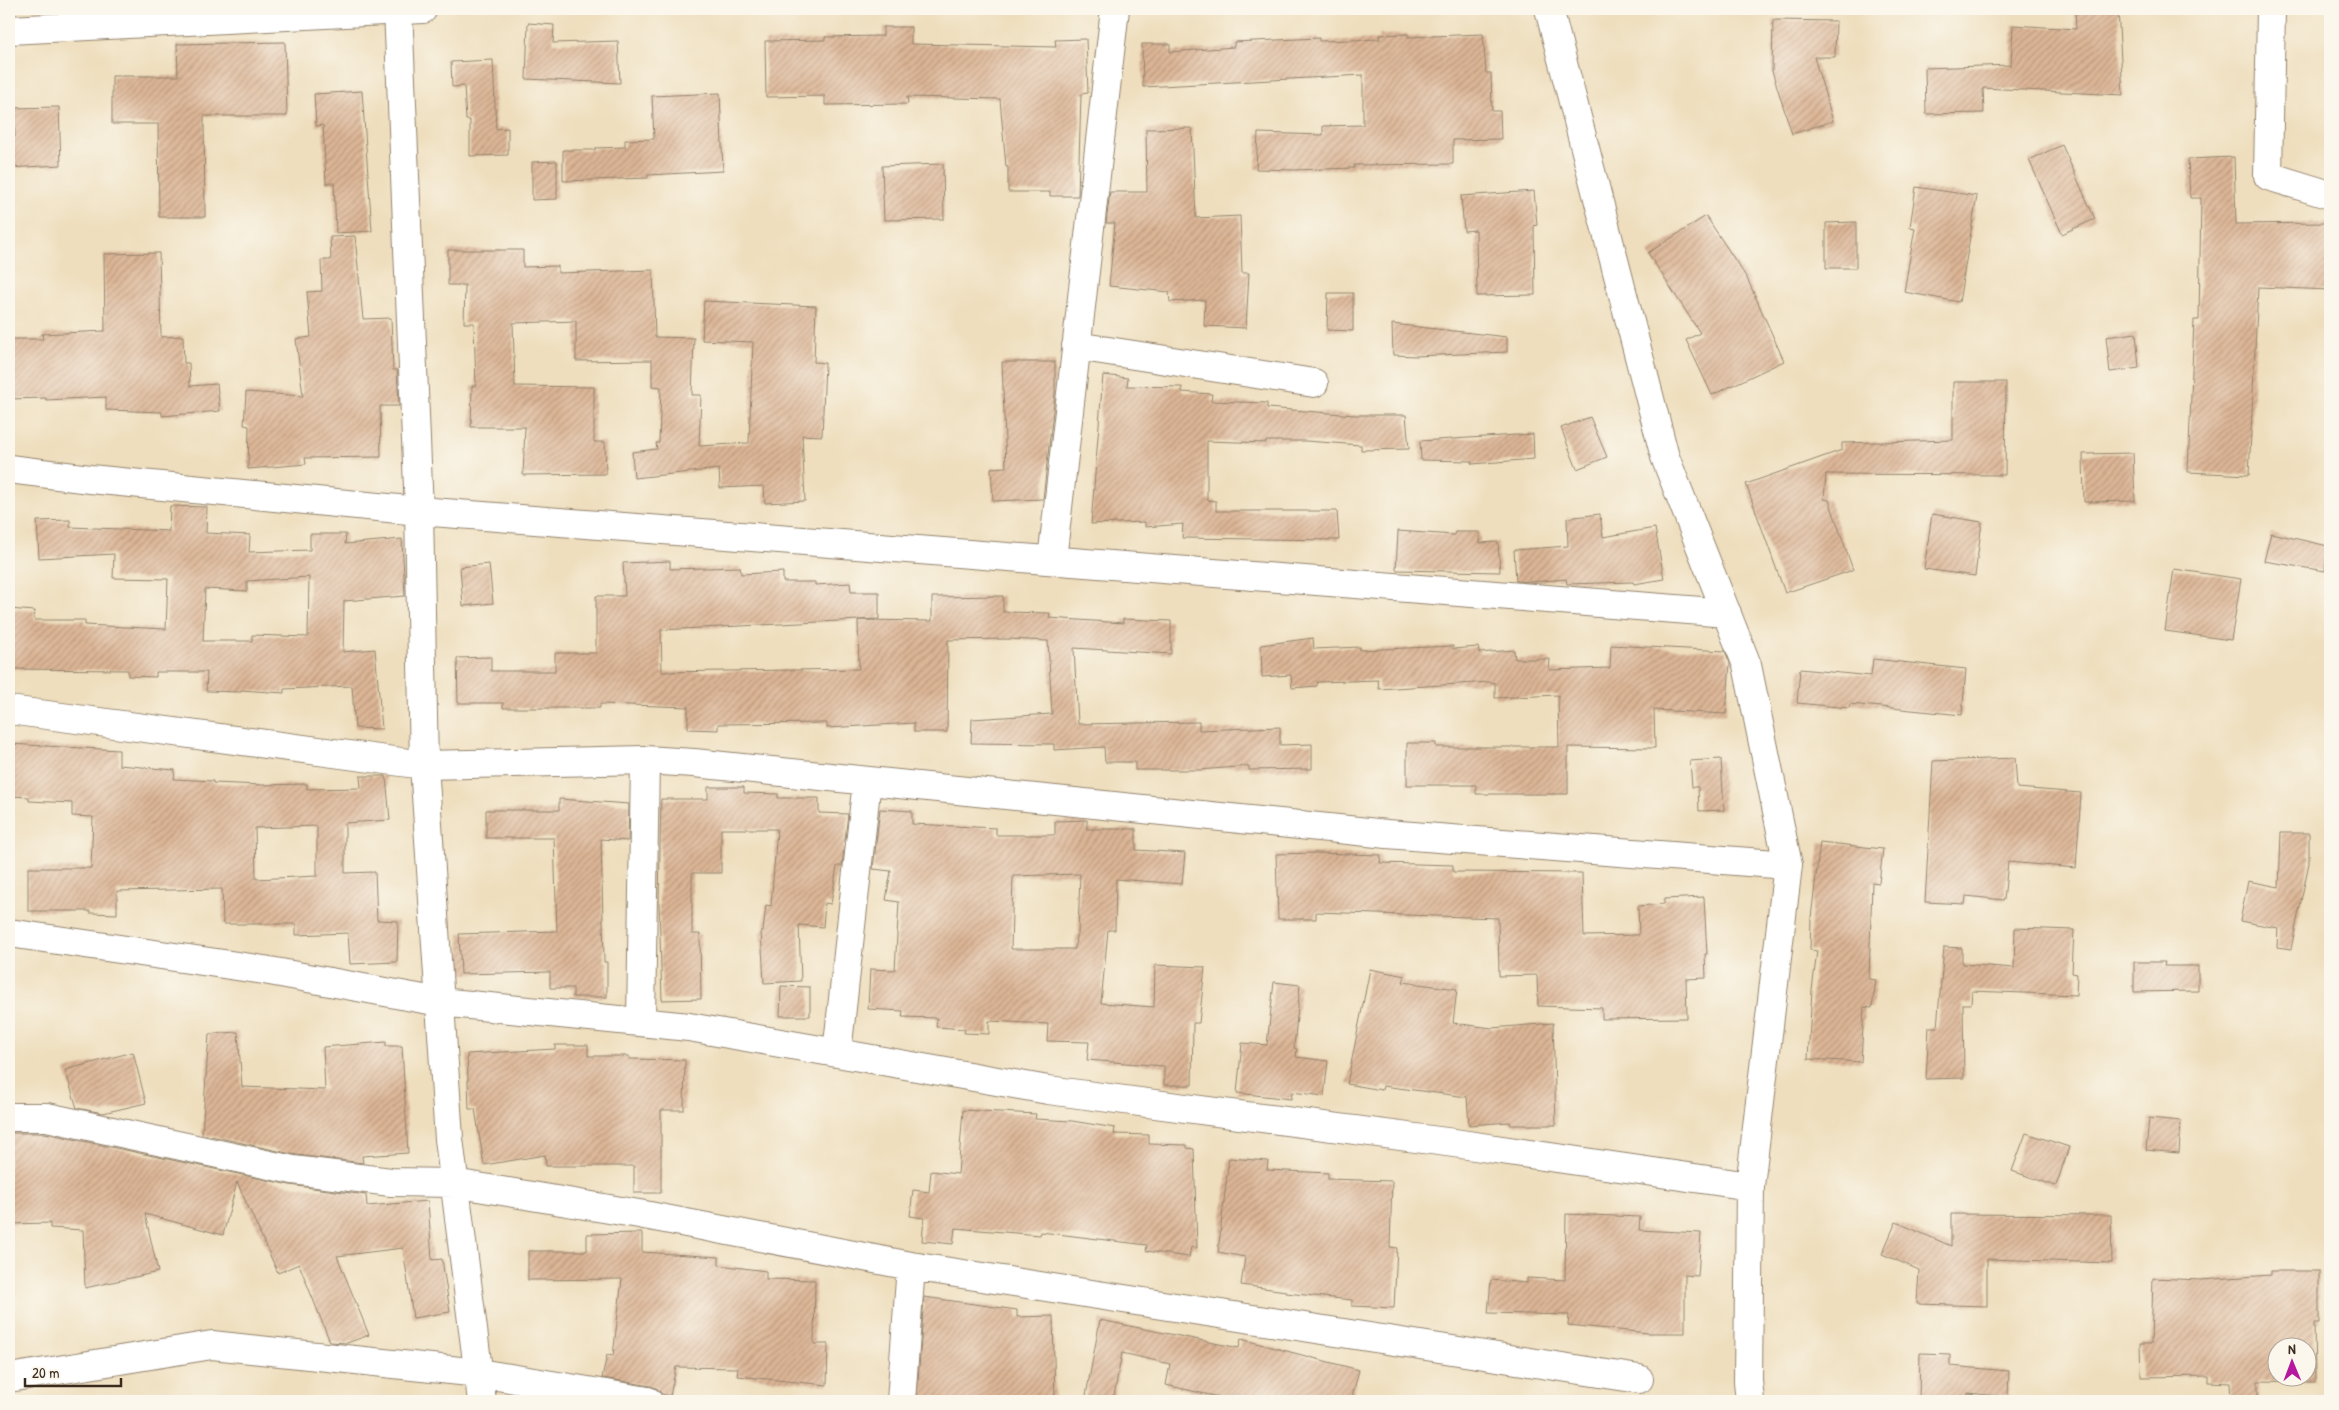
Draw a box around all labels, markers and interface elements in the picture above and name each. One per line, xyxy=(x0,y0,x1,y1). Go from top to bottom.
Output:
north arrow xyxy=(2266,1338,2316,1388)
text: N xyxy=(2288,1339,2296,1358)
scale bar xyxy=(25,1355,121,1387)
text: 20 m xyxy=(32,1362,59,1383)

